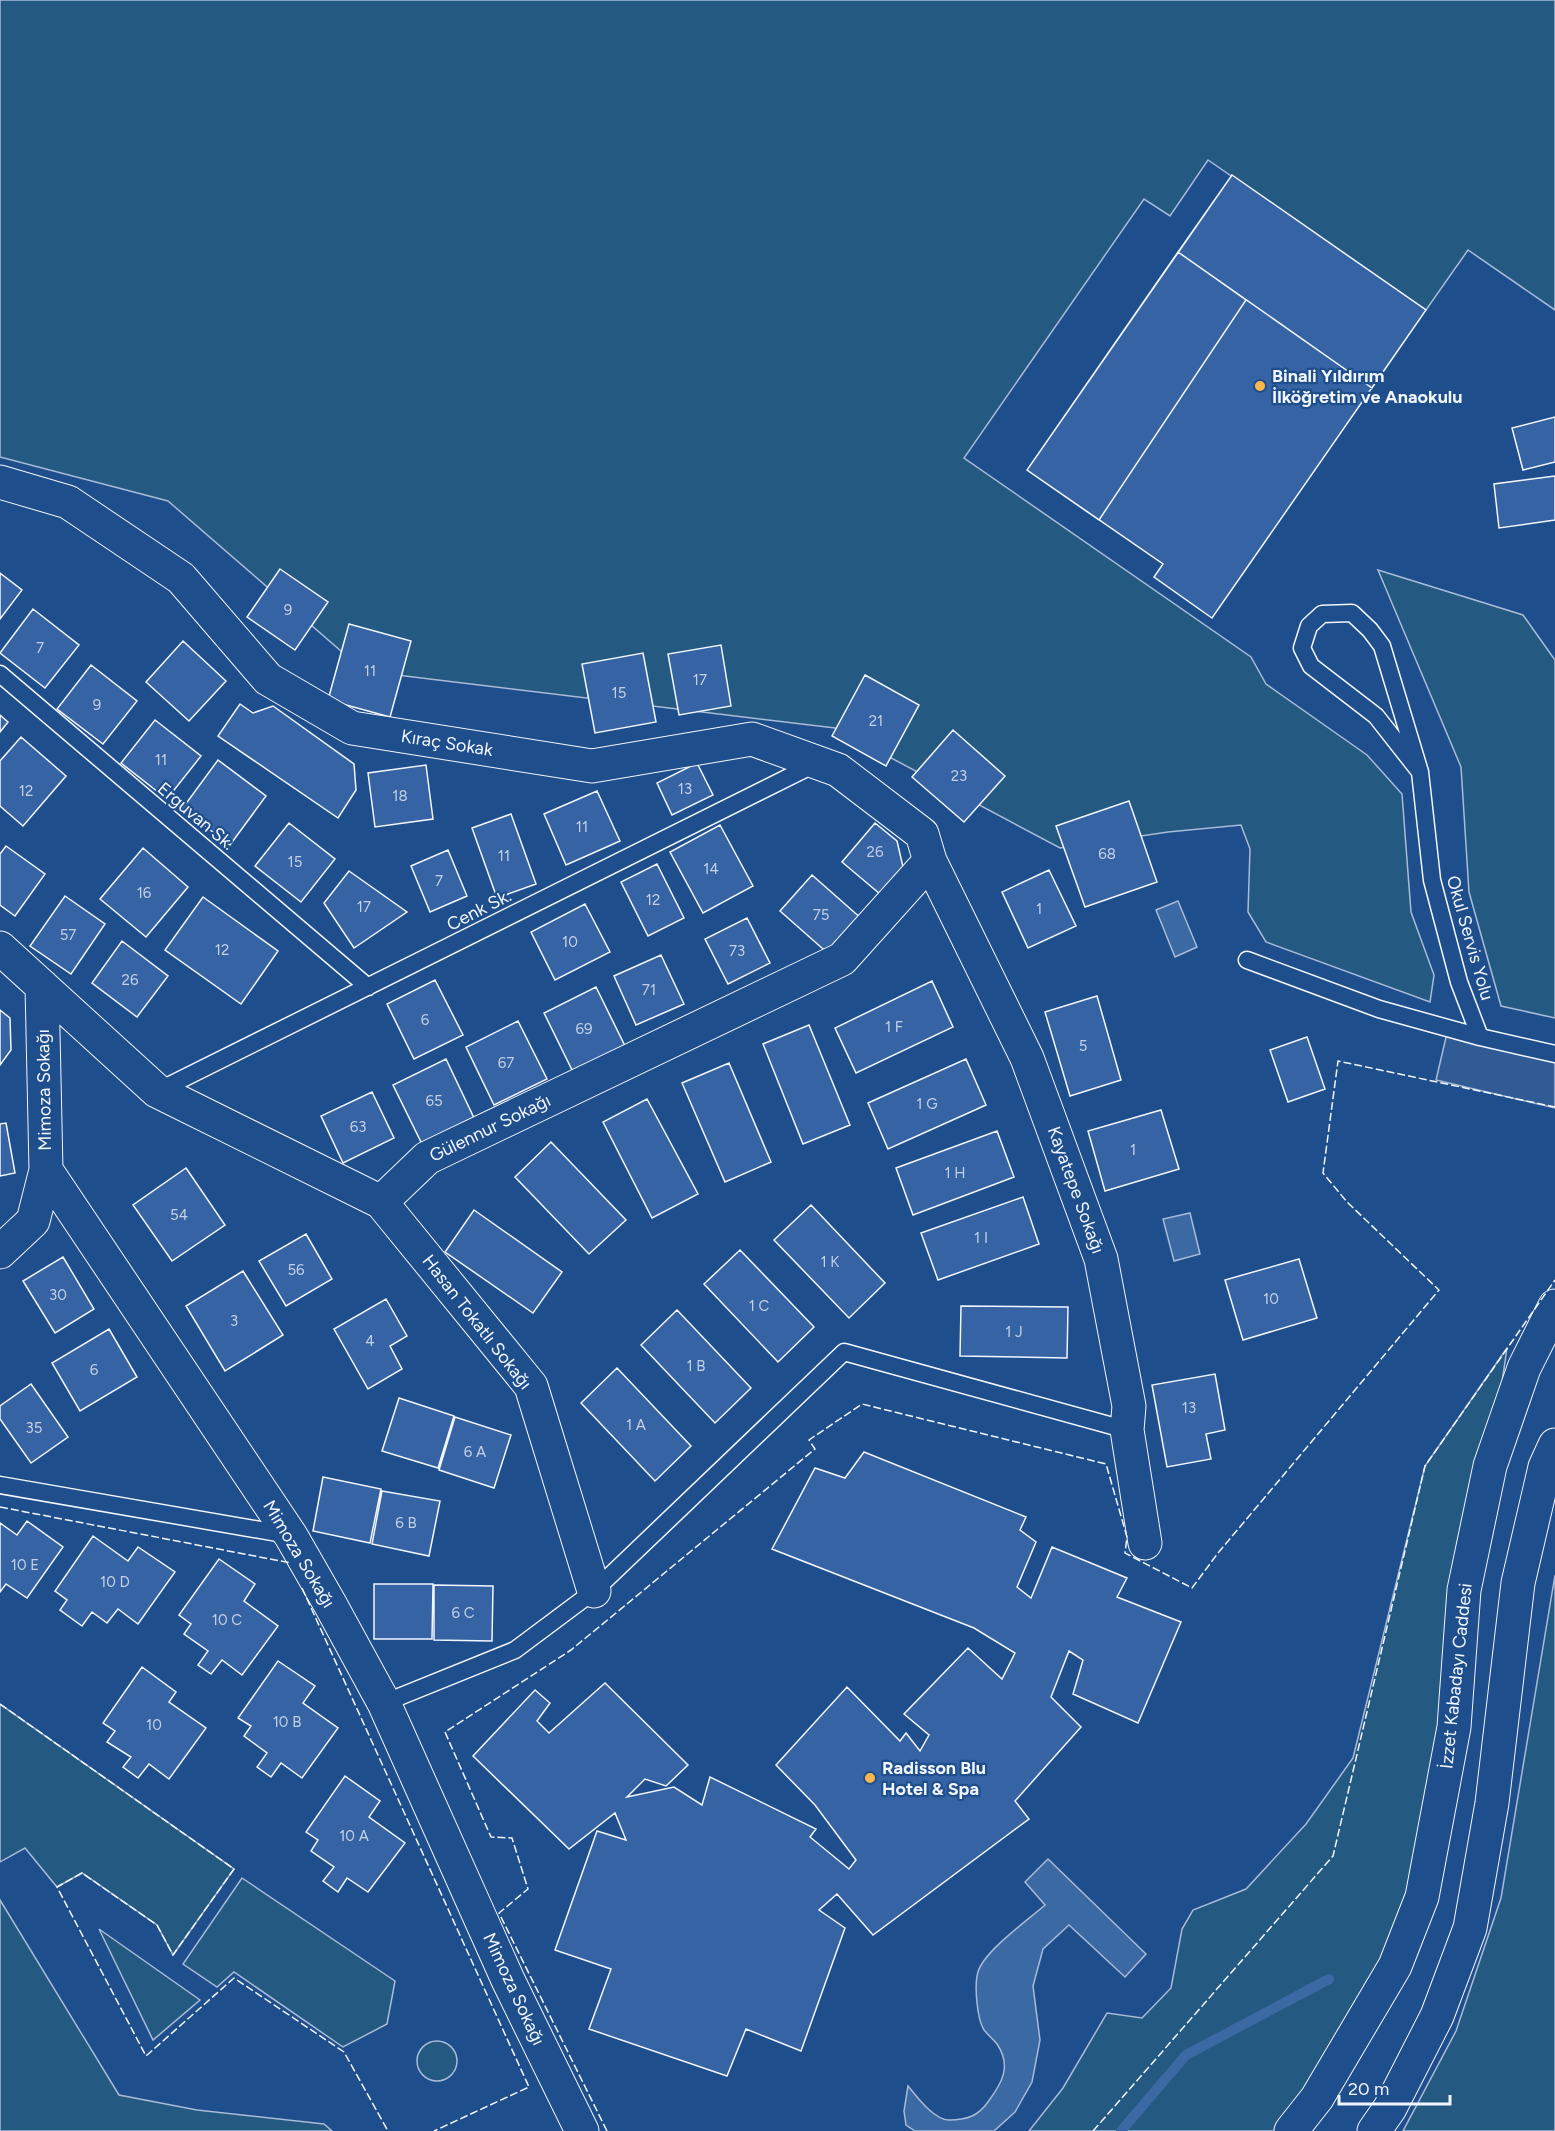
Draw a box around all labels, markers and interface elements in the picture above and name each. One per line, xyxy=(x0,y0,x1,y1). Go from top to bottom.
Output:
place label: Binali Yıldırım İlköğretim ve Anaokulu xyxy=(1272,365,1463,408)
marker: Binali Yıldırım İlköğretim ve Anaokulu xyxy=(1253,379,1267,393)
house number: 9 xyxy=(284,601,292,619)
house number: 7 xyxy=(36,639,44,657)
house number: 11 xyxy=(364,662,376,680)
house number: 17 xyxy=(693,671,707,689)
house number: 15 xyxy=(612,684,626,702)
house number: 9 xyxy=(93,696,101,714)
house number: 21 xyxy=(869,712,883,730)
street label: Kıraç Sokak xyxy=(400,725,495,761)
house number: 11 xyxy=(155,751,167,769)
house number: 23 xyxy=(951,767,967,785)
street label: Erguvan Sk. xyxy=(153,777,239,855)
house number: 13 xyxy=(678,780,692,798)
house number: 12 xyxy=(19,782,33,800)
house number: 18 xyxy=(392,787,408,805)
house number: 11 xyxy=(576,818,588,836)
house number: 26 xyxy=(867,843,884,861)
house number: 68 xyxy=(1098,845,1116,863)
house number: 11 xyxy=(498,847,510,865)
house number: 15 xyxy=(288,853,302,871)
house number: 14 xyxy=(703,860,719,878)
house number: 7 xyxy=(435,872,443,890)
street label: Okul Servis Yolu xyxy=(1442,873,1498,1003)
house number: 16 xyxy=(137,884,152,902)
street label: Cenk Sk. xyxy=(443,884,515,936)
house number: 12 xyxy=(646,891,660,909)
house number: 17 xyxy=(357,898,371,916)
house number: 1 xyxy=(1036,900,1042,918)
house number: 75 xyxy=(813,906,829,924)
house number: 57 xyxy=(60,926,76,944)
house number: 10 xyxy=(562,933,578,951)
house number: 12 xyxy=(215,941,229,959)
house number: 73 xyxy=(729,942,745,960)
house number: 26 xyxy=(122,971,139,989)
house number: 71 xyxy=(642,981,656,999)
house number: 6 xyxy=(421,1011,430,1029)
house number: 1 F xyxy=(885,1018,903,1036)
house number: 69 xyxy=(576,1020,592,1038)
street label: Mimoza Sokağı xyxy=(32,1029,56,1151)
house number: 5 xyxy=(1079,1037,1087,1055)
house number: 67 xyxy=(498,1054,514,1072)
street label: Gülennur Sokağı xyxy=(426,1089,554,1167)
house number: 65 xyxy=(425,1092,443,1110)
house number: 1 G xyxy=(916,1095,938,1113)
house number: 63 xyxy=(350,1118,366,1136)
street label: Kayatepe Sokağı xyxy=(1043,1123,1109,1257)
house number: 1 xyxy=(1130,1141,1136,1159)
house number: 1 H xyxy=(944,1164,966,1182)
house number: 54 xyxy=(170,1206,188,1224)
house number: 1 I xyxy=(974,1229,988,1247)
street label: Hasan Tokatlı Sokağı xyxy=(418,1250,536,1394)
house number: 1 K xyxy=(820,1253,840,1271)
house number: 56 xyxy=(287,1261,305,1279)
house number: 30 xyxy=(49,1286,67,1304)
house number: 10 xyxy=(1263,1290,1279,1308)
house number: 1 C xyxy=(749,1297,770,1315)
house number: 3 xyxy=(230,1312,238,1330)
house number: 1 J xyxy=(1005,1323,1023,1341)
house number: 4 xyxy=(365,1332,375,1350)
house number: 1 B xyxy=(686,1357,706,1375)
house number: 6 xyxy=(90,1361,99,1379)
house number: 13 xyxy=(1182,1399,1196,1417)
house number: 1 A xyxy=(626,1416,646,1434)
house number: 35 xyxy=(26,1419,42,1437)
house number: 6 A xyxy=(464,1443,486,1461)
street label: Mimoza Sokağı xyxy=(258,1496,340,1612)
house number: 6 B xyxy=(395,1514,417,1532)
house number: 10 E xyxy=(11,1556,39,1574)
house number: 10 D xyxy=(100,1573,130,1591)
street label: İzzet Kabadayı Caddesi xyxy=(1435,1582,1477,1770)
house number: 6 C xyxy=(451,1604,475,1622)
house number: 10 C xyxy=(212,1611,242,1629)
house number: 10 B xyxy=(273,1713,301,1731)
house number: 10 xyxy=(146,1716,162,1734)
place label: Radisson Blu Hotel & Spa xyxy=(882,1757,986,1800)
marker: Radisson Blu Hotel & Spa xyxy=(863,1771,877,1785)
house number: 10 A xyxy=(339,1827,369,1845)
street label: Mimoza Sokağı xyxy=(478,1929,550,2049)
scale bar xyxy=(1339,2068,1450,2106)
text: 20 m xyxy=(1348,2078,1389,2100)

